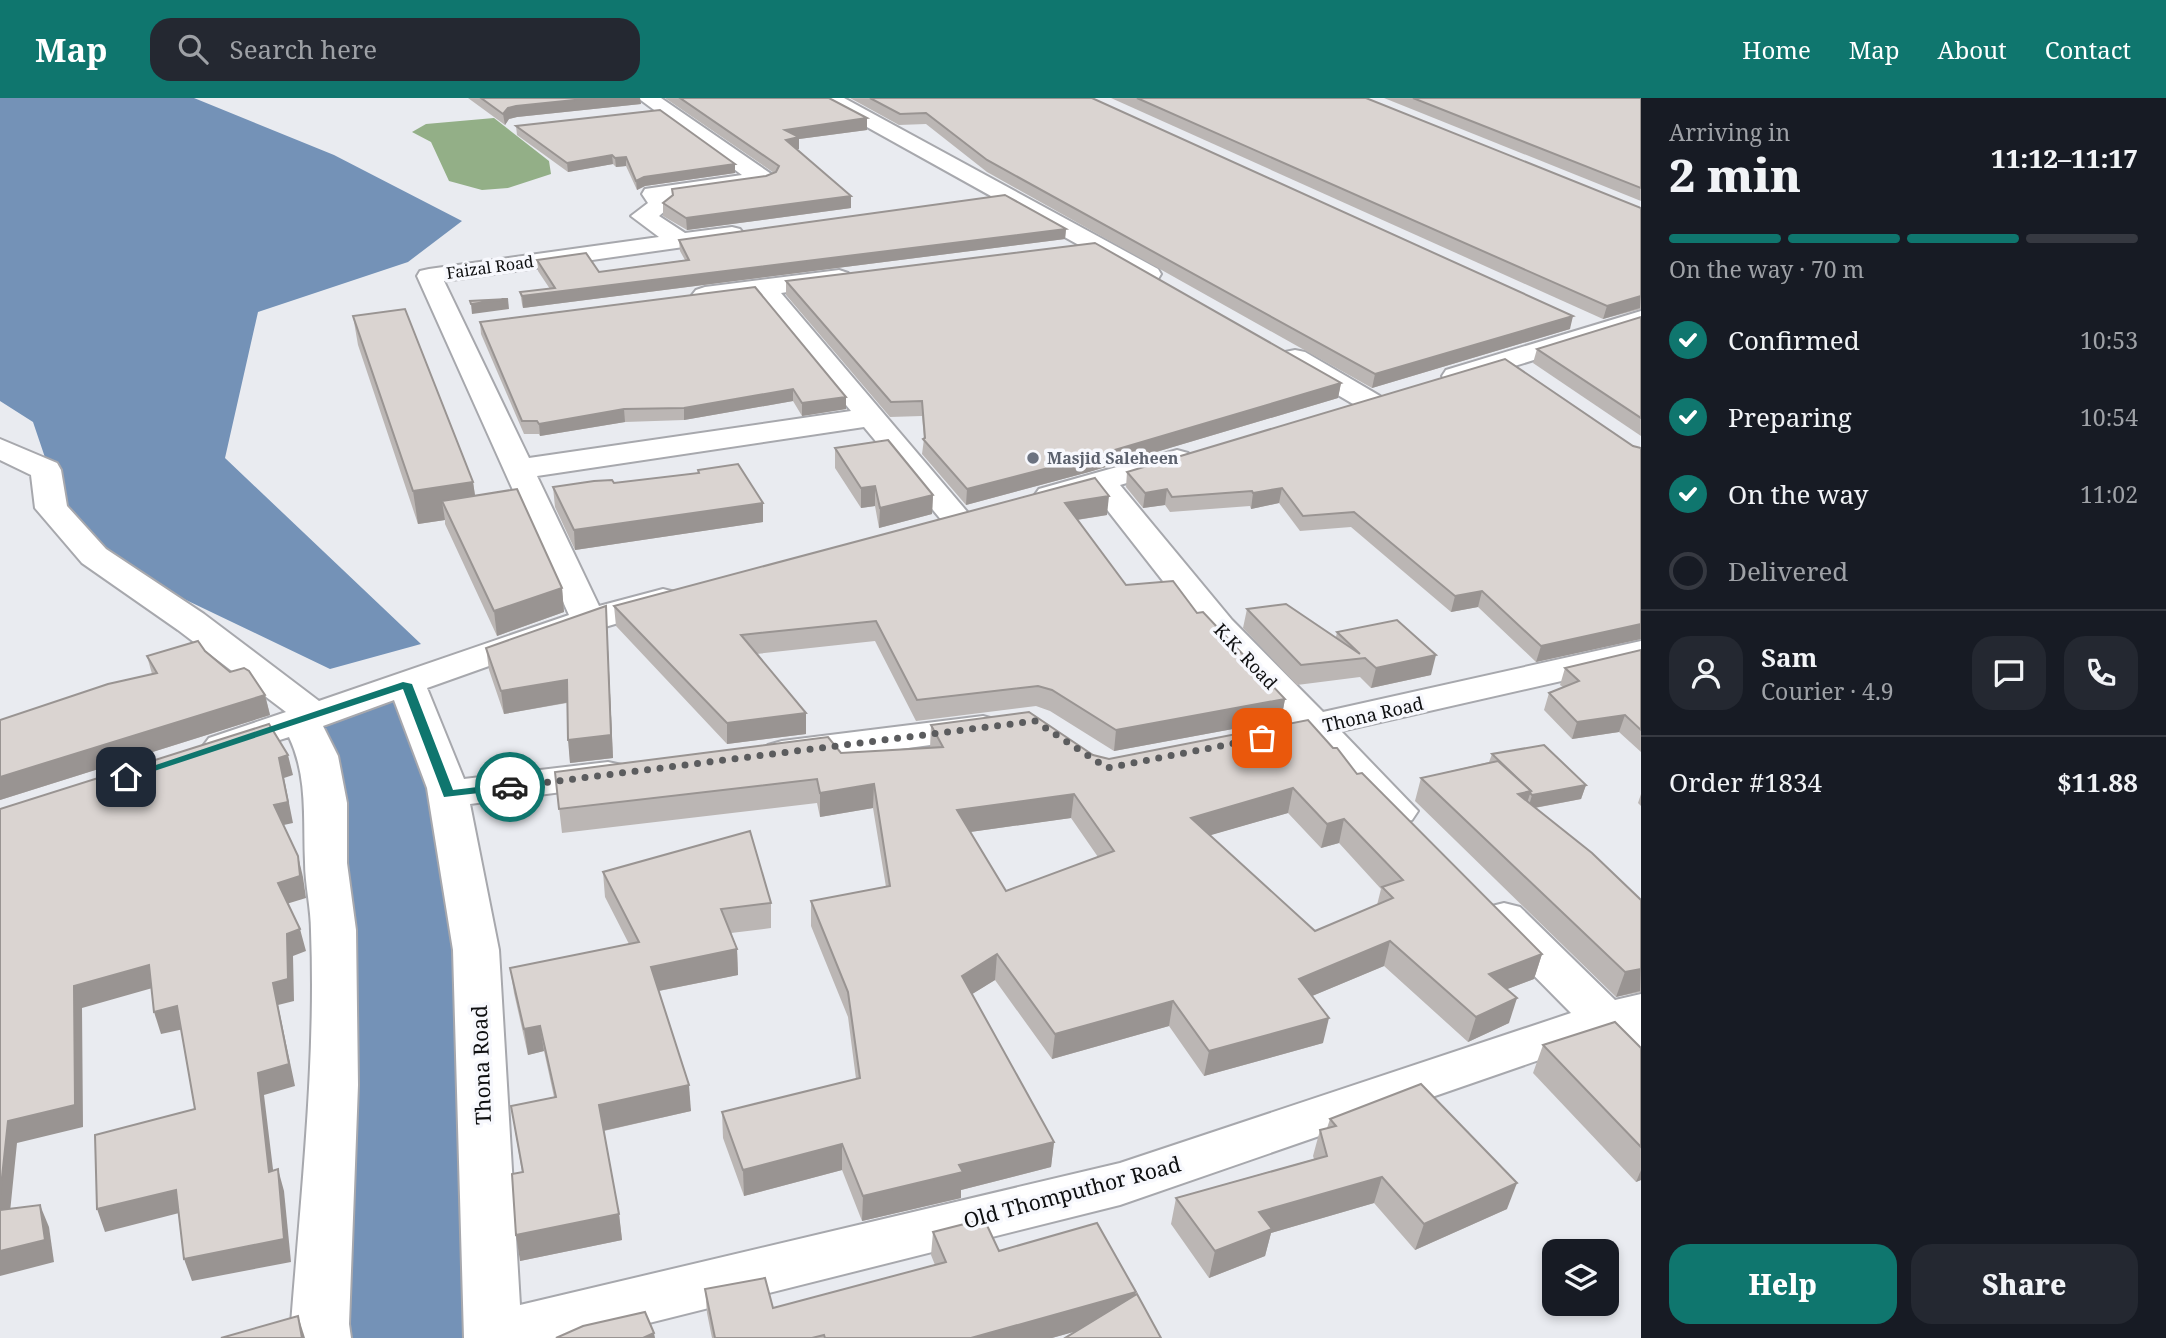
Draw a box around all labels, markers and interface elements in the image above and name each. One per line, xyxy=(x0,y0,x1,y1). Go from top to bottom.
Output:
search box xyxy=(150,18,640,81)
text: Map xyxy=(35,27,108,72)
icon: search xyxy=(174,30,212,68)
text: Search here xyxy=(230,31,377,67)
text: Home xyxy=(1742,33,1811,66)
text: Map xyxy=(1849,33,1900,66)
text: About xyxy=(1938,33,2007,66)
text: Contact xyxy=(2045,33,2131,66)
text: Arriving in xyxy=(1669,116,1790,148)
text: 11:12–11:17 xyxy=(1991,140,2138,176)
text: 2 min xyxy=(1669,143,1801,205)
street label: Faizal Road xyxy=(445,250,535,284)
text: On the way · 70 m xyxy=(1669,253,1864,285)
icon: check xyxy=(1669,321,1707,359)
text: Confirmed xyxy=(1728,322,1860,358)
text: 10:53 xyxy=(2080,324,2138,356)
icon: check xyxy=(1669,398,1707,436)
text: Preparing xyxy=(1728,399,1852,435)
text: 10:54 xyxy=(2080,401,2138,433)
place label: Masjid Saleheen xyxy=(1047,447,1179,469)
marker: Masjid Saleheen xyxy=(1025,450,1041,466)
icon: check xyxy=(1669,475,1707,513)
text: On the way xyxy=(1728,476,1868,512)
text: 11:02 xyxy=(2080,478,2138,510)
text: Delivered xyxy=(1728,553,1848,589)
street label: K.K. Road xyxy=(1209,618,1283,694)
button: person xyxy=(1669,636,1743,710)
button: chat xyxy=(1972,636,2046,710)
button: phone xyxy=(2064,636,2138,710)
text: Sam xyxy=(1761,639,1817,675)
text: Courier · 4.9 xyxy=(1761,675,1894,707)
street label: Thona Road xyxy=(1320,691,1426,737)
pin xyxy=(1232,708,1292,768)
icon: bag xyxy=(1243,719,1281,757)
pin xyxy=(96,747,156,807)
courier xyxy=(475,752,545,822)
icon: home xyxy=(107,758,145,796)
text: Order #1834 xyxy=(1669,764,1822,800)
text: $11.88 xyxy=(2057,764,2138,800)
icon: car xyxy=(491,768,529,806)
street label: Thona Road xyxy=(465,1005,497,1125)
street label: Old Thomputhor Road xyxy=(960,1150,1184,1234)
map controls xyxy=(1542,1239,1619,1316)
button: layers xyxy=(1542,1239,1619,1316)
button: Help xyxy=(1669,1244,1897,1324)
button: Share xyxy=(1911,1244,2138,1324)

